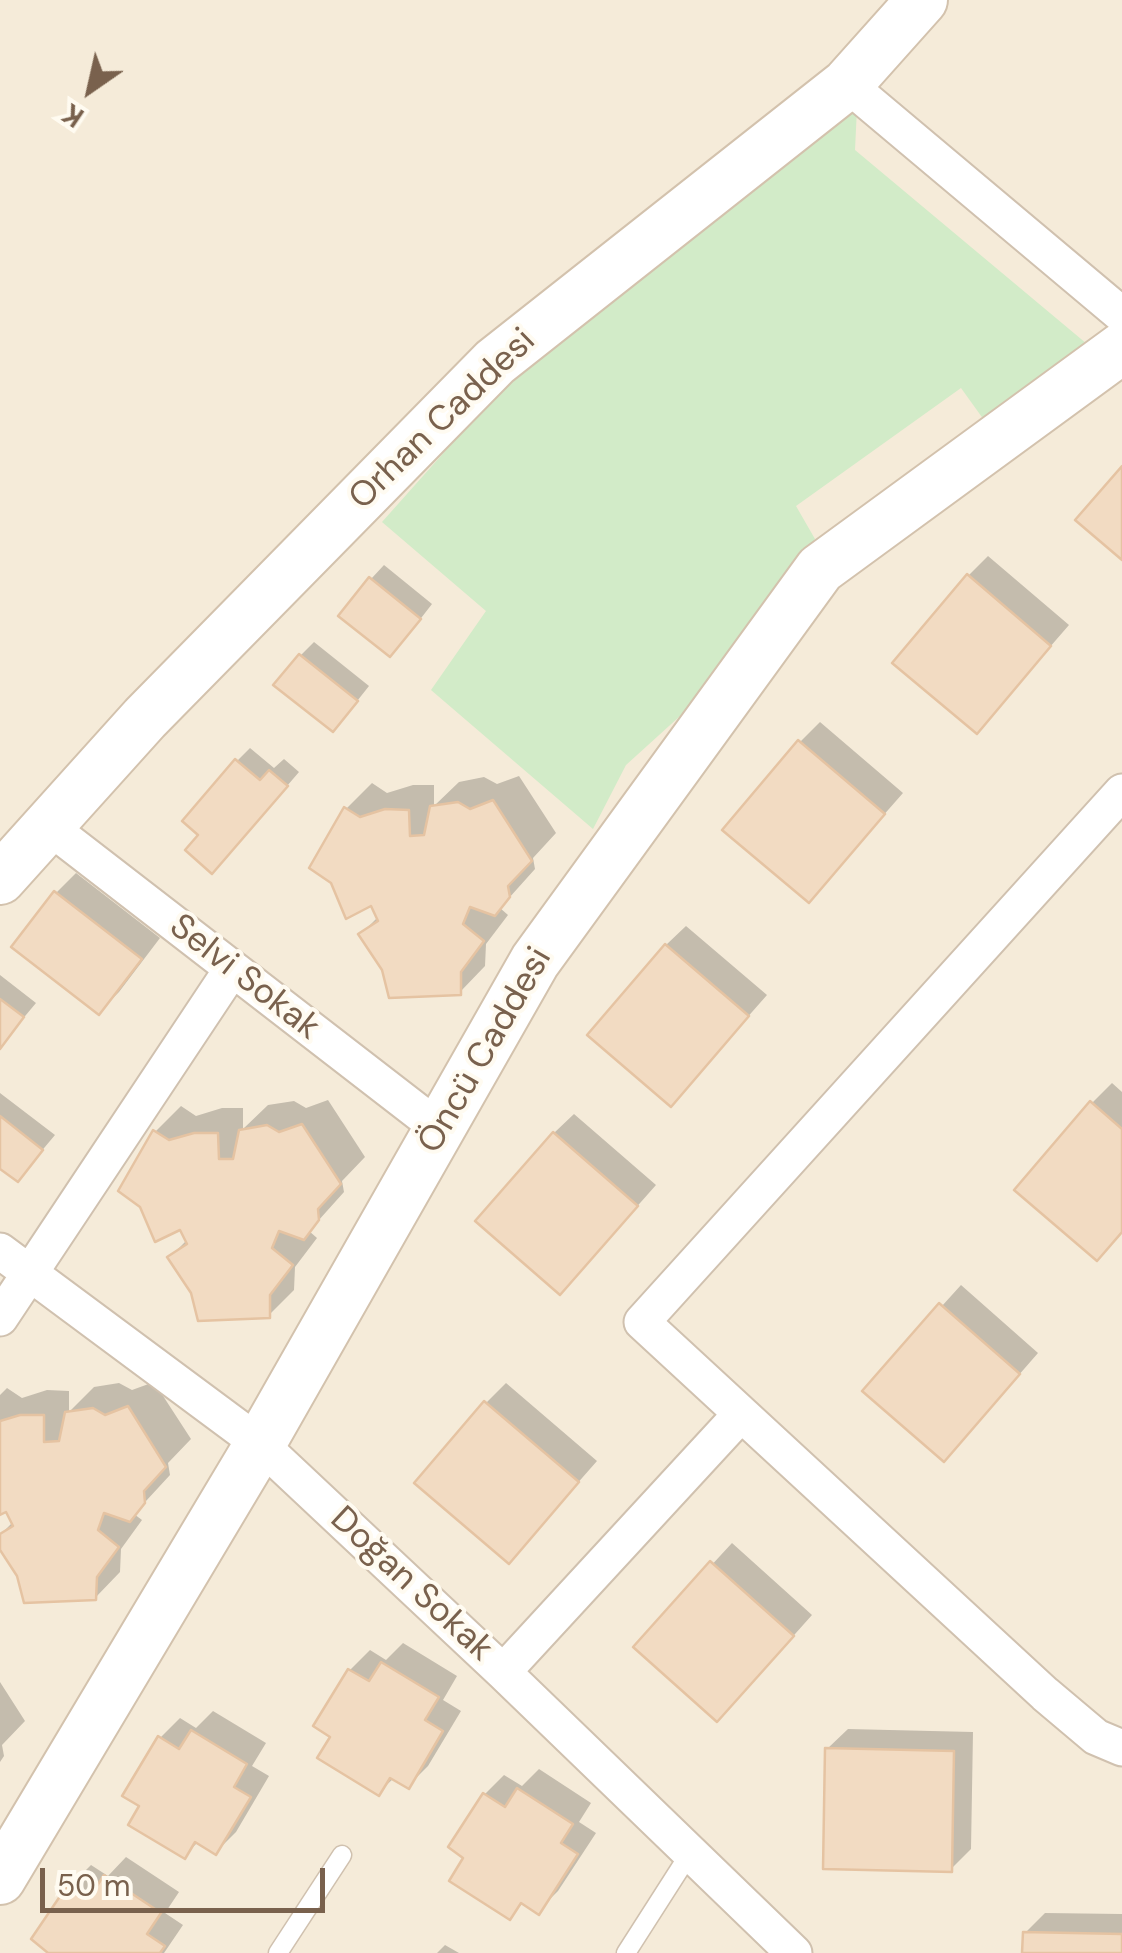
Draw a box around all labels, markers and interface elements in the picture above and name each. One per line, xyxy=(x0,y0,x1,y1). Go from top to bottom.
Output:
north arrow xyxy=(40,40,140,140)
text: K xyxy=(55,95,91,136)
street label: Orhan Caddesi xyxy=(341,321,545,519)
street label: Selvi Sokak xyxy=(160,906,328,1050)
street label: Öncü Caddesi xyxy=(410,941,562,1161)
street label: Doğan Sokak xyxy=(321,1499,501,1671)
scale bar xyxy=(45,1848,330,1910)
text: 50 m xyxy=(57,1866,131,1905)

